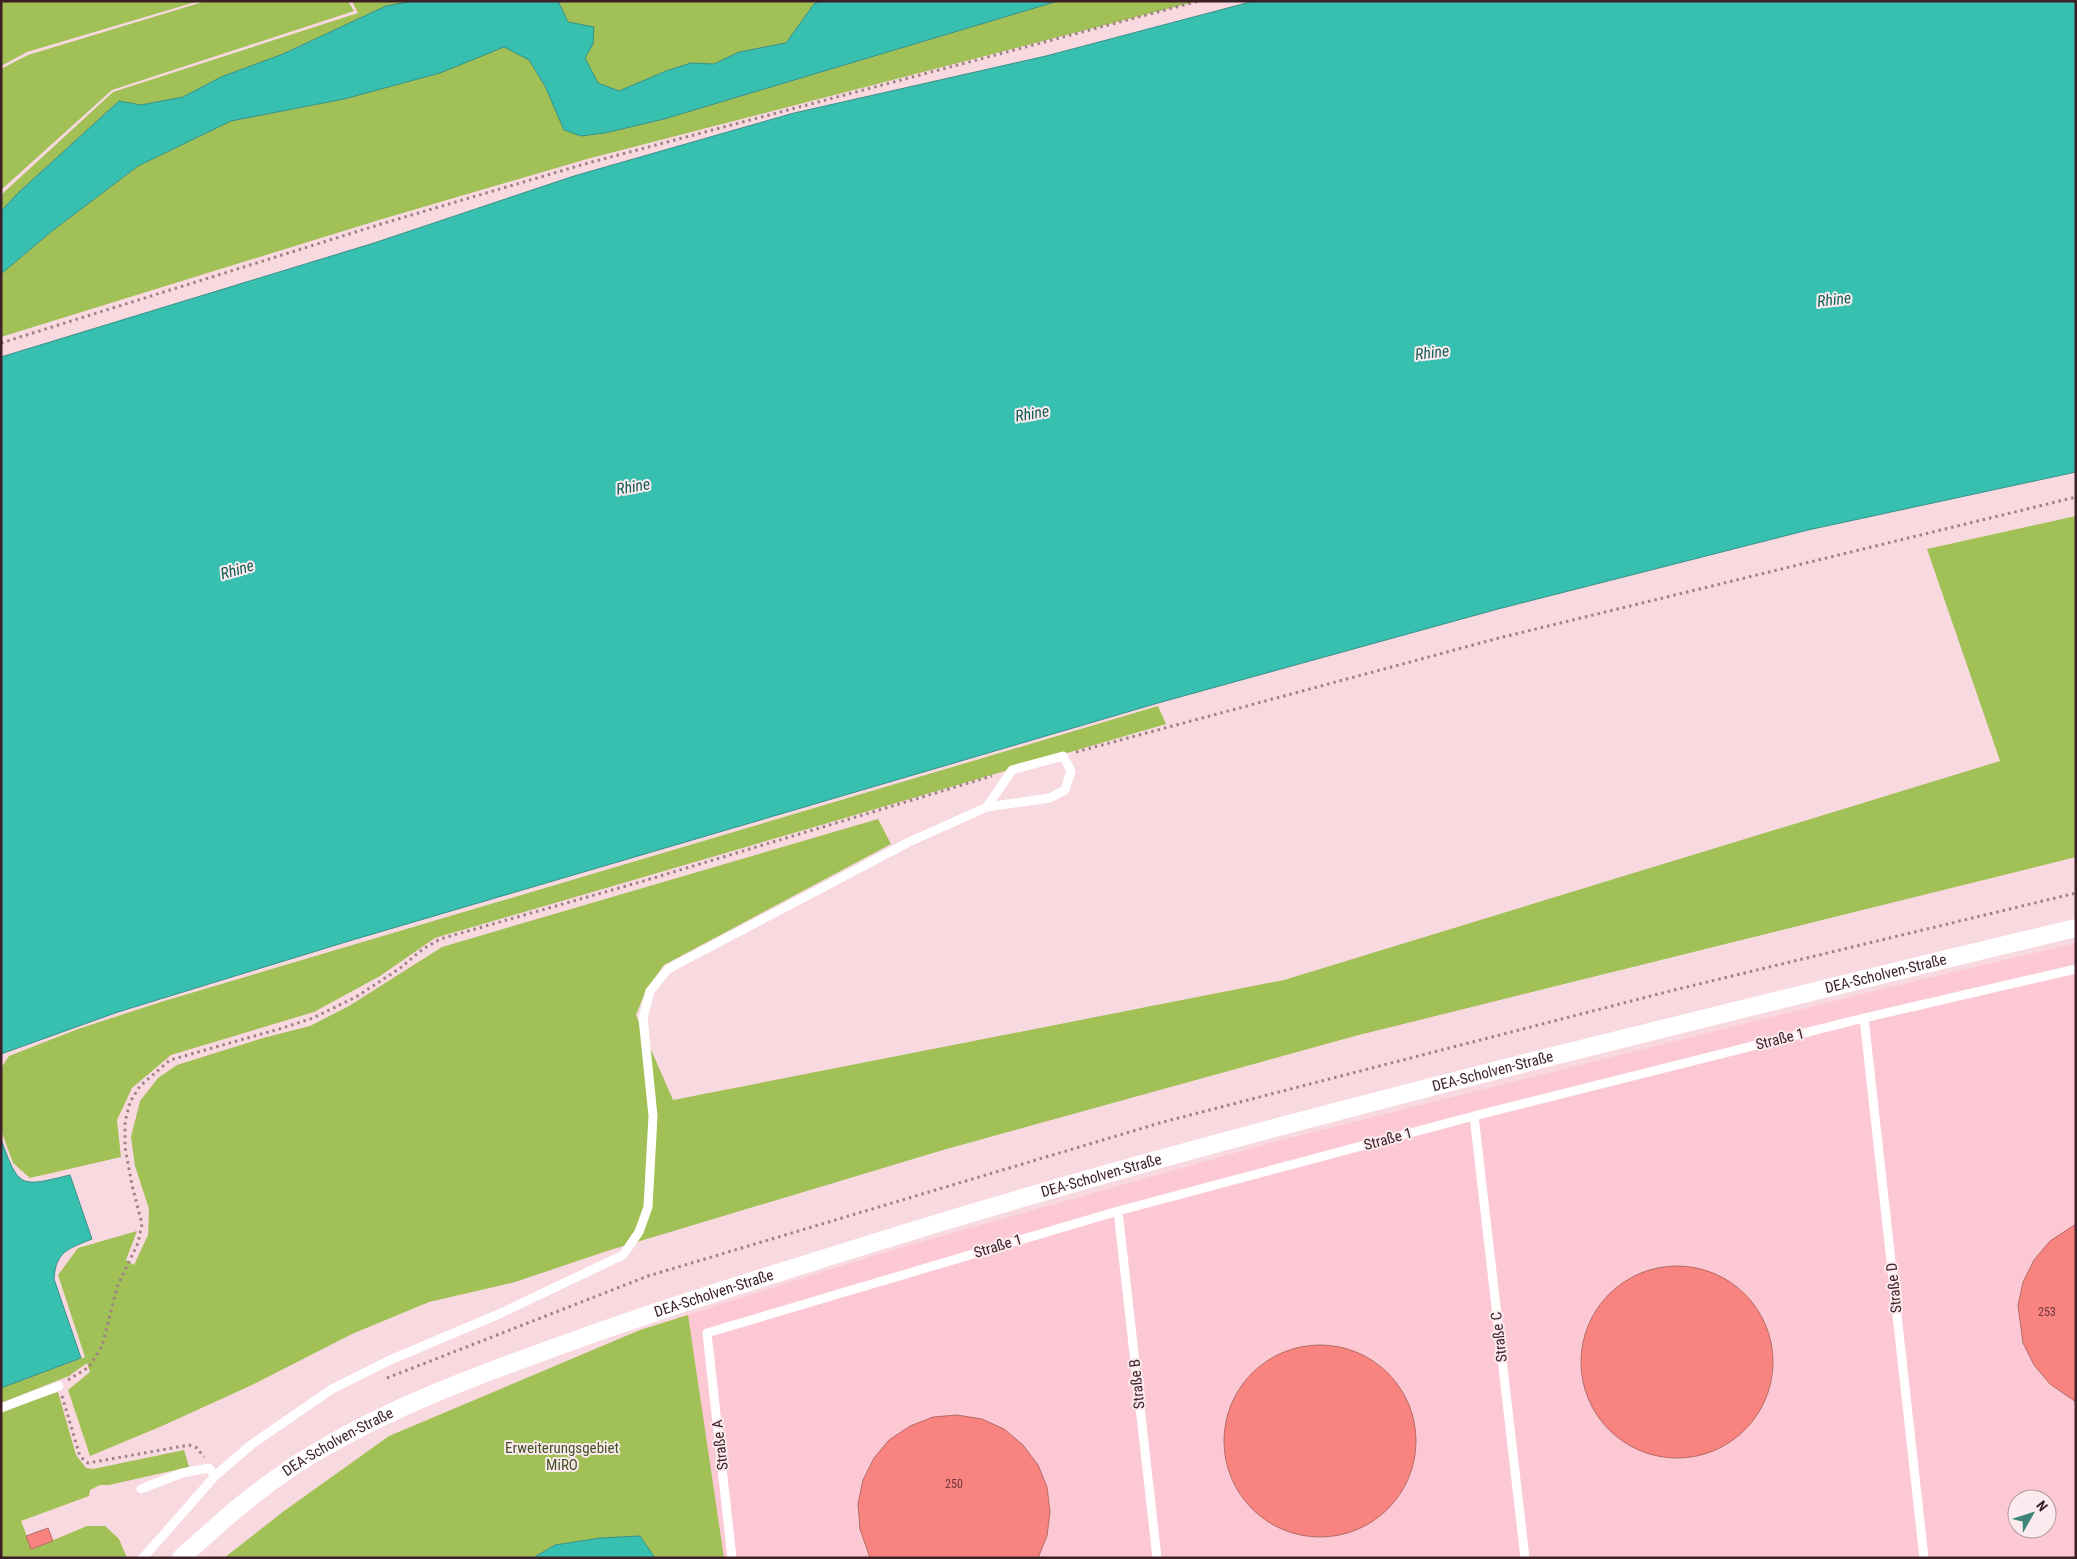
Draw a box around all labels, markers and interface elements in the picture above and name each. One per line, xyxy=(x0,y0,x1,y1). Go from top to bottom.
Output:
water label: Rhine xyxy=(1816,288,1852,311)
water label: Rhine xyxy=(1414,341,1450,364)
water label: Rhine xyxy=(1014,401,1051,426)
water label: Rhine xyxy=(615,474,652,499)
water label: Rhine xyxy=(218,556,256,583)
street label: DEA-Scholven-Straße xyxy=(1823,950,1948,997)
street label: Straße 1 xyxy=(1754,1024,1806,1054)
street label: DEA-Scholven-Straße xyxy=(1430,1047,1555,1095)
street label: Straße 1 xyxy=(1362,1124,1414,1154)
street label: DEA-Scholven-Straße xyxy=(1039,1150,1164,1201)
street label: Straße 1 xyxy=(972,1230,1024,1262)
street label: Straße D xyxy=(1882,1262,1906,1314)
street label: DEA-Scholven-Straße xyxy=(652,1266,776,1321)
house number: 253 xyxy=(2038,1305,2056,1319)
street label: Straße C xyxy=(1487,1311,1511,1363)
street label: Straße B xyxy=(1125,1358,1149,1410)
street label: DEA-Scholven-Straße xyxy=(279,1404,396,1480)
street label: Straße A xyxy=(708,1418,732,1471)
park label: Erweiterungsgebiet MiRO xyxy=(505,1439,619,1474)
house number: 250 xyxy=(945,1477,963,1491)
north arrow xyxy=(2007,1489,2057,1539)
text: N xyxy=(2033,1497,2051,1514)

